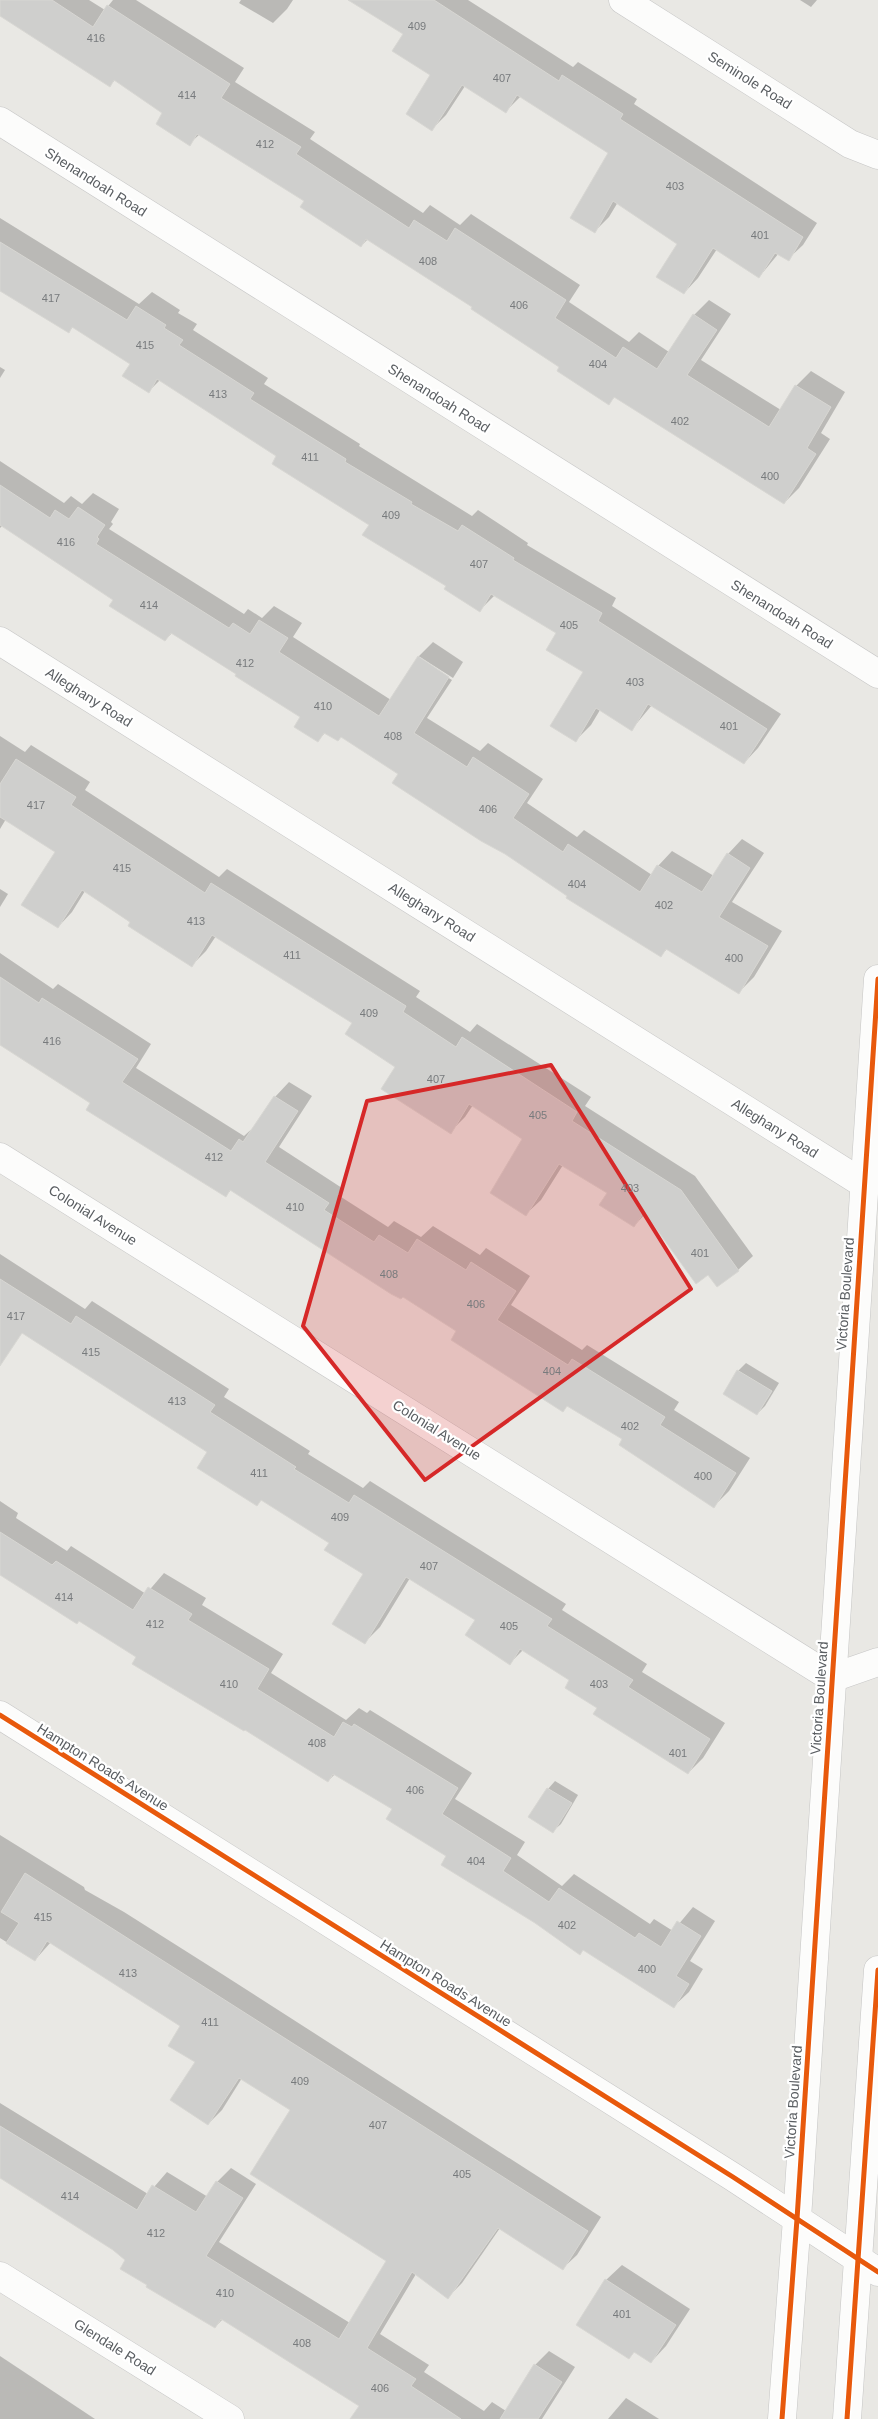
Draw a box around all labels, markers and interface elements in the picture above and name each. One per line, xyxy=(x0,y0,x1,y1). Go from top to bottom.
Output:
house number: 409 xyxy=(408,20,426,32)
house number: 416 xyxy=(87,32,105,44)
street label: Seminole Road xyxy=(705,48,795,112)
house number: 407 xyxy=(493,72,511,84)
house number: 414 xyxy=(178,89,196,101)
house number: 412 xyxy=(256,138,274,150)
street label: Shenandoah Road xyxy=(42,144,150,220)
house number: 403 xyxy=(666,180,684,192)
house number: 401 xyxy=(751,229,769,241)
house number: 408 xyxy=(419,255,437,267)
house number: 417 xyxy=(42,292,60,304)
house number: 406 xyxy=(510,299,528,311)
house number: 415 xyxy=(136,339,154,351)
house number: 404 xyxy=(589,358,607,370)
street label: Shenandoah Road xyxy=(385,360,493,436)
house number: 413 xyxy=(209,388,227,400)
house number: 402 xyxy=(671,415,689,427)
house number: 411 xyxy=(301,451,319,463)
house number: 400 xyxy=(761,470,779,482)
house number: 409 xyxy=(382,509,400,521)
house number: 416 xyxy=(57,536,75,548)
house number: 407 xyxy=(470,558,488,570)
street label: Shenandoah Road xyxy=(728,576,836,652)
house number: 414 xyxy=(140,599,158,611)
house number: 405 xyxy=(560,619,578,631)
house number: 412 xyxy=(236,657,254,669)
street label: Alleghany Road xyxy=(43,664,135,730)
house number: 403 xyxy=(626,676,644,688)
house number: 410 xyxy=(314,700,332,712)
house number: 401 xyxy=(720,720,738,732)
house number: 408 xyxy=(384,730,402,742)
house number: 417 xyxy=(27,799,45,811)
house number: 406 xyxy=(479,803,497,815)
house number: 415 xyxy=(113,862,131,874)
house number: 404 xyxy=(568,878,586,890)
street label: Alleghany Road xyxy=(386,879,478,945)
house number: 402 xyxy=(655,899,673,911)
house number: 413 xyxy=(187,915,205,927)
house number: 411 xyxy=(283,949,301,961)
house number: 400 xyxy=(725,952,743,964)
house number: 409 xyxy=(360,1007,378,1019)
house number: 416 xyxy=(43,1035,61,1047)
house number: 407 xyxy=(427,1073,445,1085)
street label: Alleghany Road xyxy=(729,1095,821,1161)
house number: 405 xyxy=(529,1109,547,1121)
house number: 412 xyxy=(205,1151,223,1163)
street label: Colonial Avenue xyxy=(46,1181,140,1249)
house number: 403 xyxy=(621,1182,639,1194)
house number: 410 xyxy=(286,1201,304,1213)
street label: Victoria Boulevard xyxy=(833,1237,857,1351)
house number: 401 xyxy=(691,1247,709,1259)
house number: 408 xyxy=(380,1268,398,1280)
house number: 406 xyxy=(467,1298,485,1310)
house number: 417 xyxy=(7,1310,25,1322)
house number: 415 xyxy=(82,1346,100,1358)
house number: 404 xyxy=(543,1365,561,1377)
house number: 413 xyxy=(168,1395,186,1407)
street label: Colonial Avenue xyxy=(390,1396,484,1464)
house number: 402 xyxy=(621,1420,639,1432)
house number: 411 xyxy=(250,1467,268,1479)
house number: 400 xyxy=(694,1470,712,1482)
house number: 409 xyxy=(331,1511,349,1523)
house number: 407 xyxy=(420,1560,438,1572)
house number: 414 xyxy=(55,1591,73,1603)
house number: 412 xyxy=(146,1618,164,1630)
house number: 405 xyxy=(500,1620,518,1632)
street label: Victoria Boulevard xyxy=(807,1641,831,1755)
house number: 410 xyxy=(220,1678,238,1690)
house number: 403 xyxy=(590,1678,608,1690)
street label: Hampton Roads Avenue xyxy=(35,1720,172,1814)
house number: 408 xyxy=(308,1737,326,1749)
house number: 401 xyxy=(669,1747,687,1759)
house number: 406 xyxy=(406,1784,424,1796)
house number: 404 xyxy=(467,1855,485,1867)
house number: 415 xyxy=(34,1911,52,1923)
house number: 402 xyxy=(558,1919,576,1931)
street label: Hampton Roads Avenue xyxy=(378,1936,515,2030)
house number: 400 xyxy=(638,1963,656,1975)
house number: 413 xyxy=(119,1967,137,1979)
house number: 411 xyxy=(201,2016,219,2028)
street label: Victoria Boulevard xyxy=(781,2045,805,2159)
house number: 409 xyxy=(291,2075,309,2087)
house number: 407 xyxy=(369,2119,387,2131)
house number: 405 xyxy=(453,2168,471,2180)
house number: 414 xyxy=(61,2190,79,2202)
house number: 412 xyxy=(147,2227,165,2239)
house number: 410 xyxy=(216,2287,234,2299)
house number: 401 xyxy=(613,2308,631,2320)
street label: Glendale Road xyxy=(71,2315,159,2379)
house number: 408 xyxy=(293,2337,311,2349)
house number: 406 xyxy=(371,2382,389,2394)

